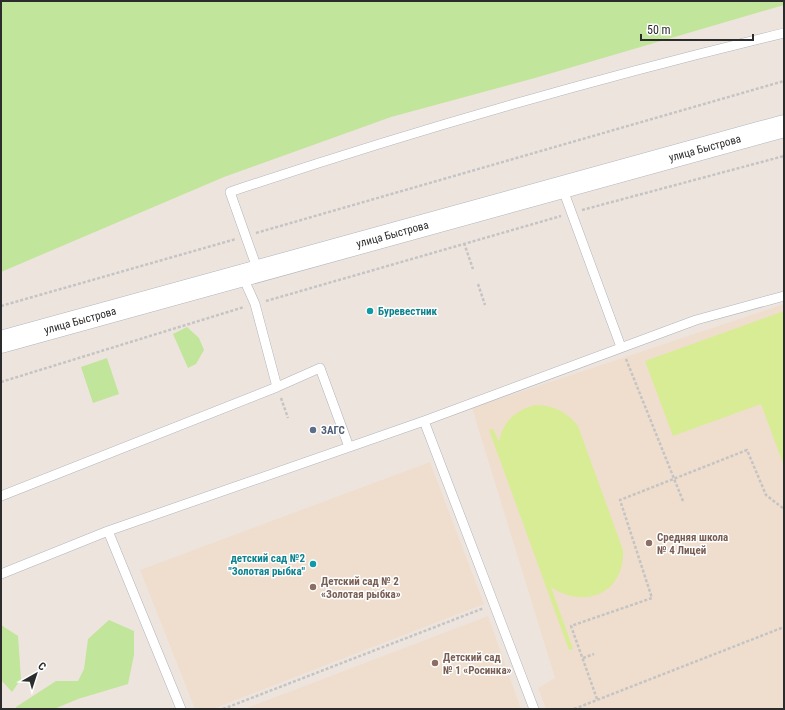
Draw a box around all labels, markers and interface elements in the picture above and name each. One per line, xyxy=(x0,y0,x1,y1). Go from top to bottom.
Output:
scale bar xyxy=(641,16,753,42)
text: 50 m xyxy=(647,23,671,37)
street label: улица Быстрова xyxy=(667,132,742,164)
street label: улица Быстрова xyxy=(355,218,430,250)
street label: улица Быстрова xyxy=(42,304,118,336)
place label: Буревестник xyxy=(378,305,437,318)
marker: Буревестник xyxy=(365,306,375,316)
place label: ЗАГС xyxy=(321,424,345,437)
marker: ЗАГС xyxy=(308,425,318,435)
place label: Средняя школа № 4 Лицей xyxy=(657,531,728,557)
marker: Средняя школа № 4 Лицей xyxy=(644,538,654,548)
place label: детский сад №2 "Золотая рыбка" xyxy=(228,552,305,578)
marker: детский сад №2 "Золотая рыбка" xyxy=(308,559,318,569)
place label: Детский сад № 2 «Золотая рыбка» xyxy=(321,575,401,601)
marker: Детский сад № 2 «Золотая рыбка» xyxy=(308,582,318,592)
place label: Детский сад № 1 «Росинка» xyxy=(443,651,512,677)
north arrow xyxy=(16,654,56,694)
marker: Детский сад № 1 «Росинка» xyxy=(430,658,440,668)
text: С xyxy=(35,660,49,674)

